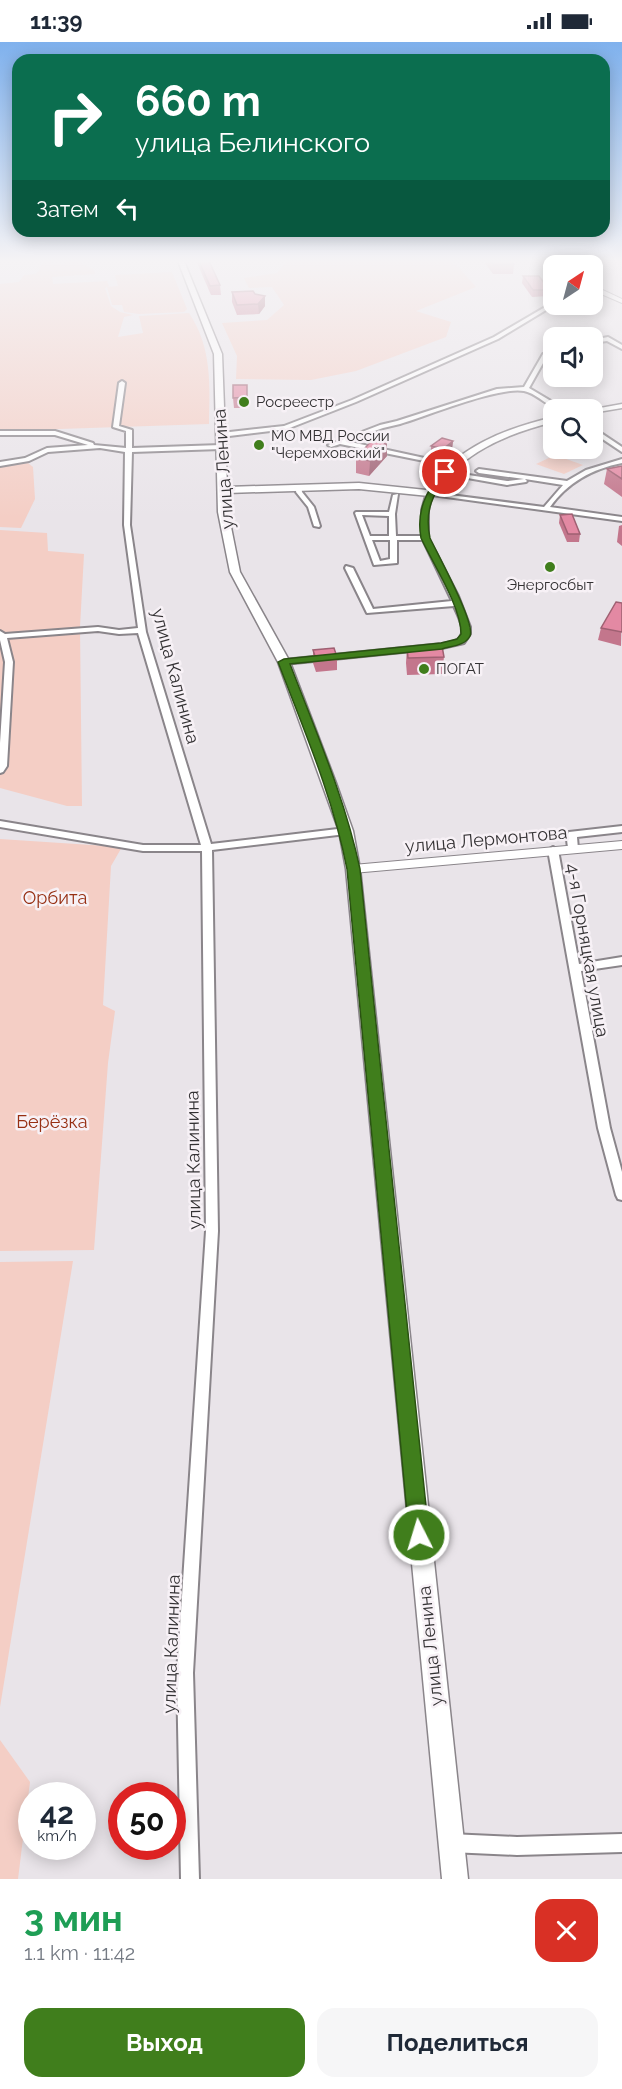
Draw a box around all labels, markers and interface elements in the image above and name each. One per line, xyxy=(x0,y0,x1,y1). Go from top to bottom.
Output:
text: 11:39 xyxy=(30,8,82,34)
text: 660 m xyxy=(135,77,261,126)
icon: right xyxy=(36,78,114,156)
text: улица Белинского xyxy=(135,127,370,158)
icon: left xyxy=(111,192,144,225)
text: Затем xyxy=(36,196,99,222)
north arrow xyxy=(543,255,603,315)
map controls xyxy=(543,255,603,459)
button: sound xyxy=(543,327,603,387)
place label: Росреестр xyxy=(256,393,334,411)
marker: Росреестр xyxy=(237,395,251,409)
button: search xyxy=(543,399,603,459)
street label: улица Ленина xyxy=(208,408,238,530)
place label: МО МВД России "Черемховский" xyxy=(271,427,390,462)
marker: МО МВД России "Черемховский" xyxy=(252,438,266,452)
pin xyxy=(419,446,470,497)
icon: arrive xyxy=(428,455,461,488)
marker: Энергосбыт xyxy=(543,560,557,574)
place label: Энергосбыт xyxy=(506,576,594,594)
street label: улица Калинина xyxy=(148,606,204,746)
place label: ПОГАТ xyxy=(436,660,484,678)
marker: ПОГАТ xyxy=(417,662,431,676)
street label: улица Лермонтова xyxy=(404,821,568,857)
street label: 4-я Горняцкая улица xyxy=(562,861,614,1039)
park label: Орбита xyxy=(23,887,87,908)
street label: улица Калинина xyxy=(181,1090,205,1230)
park label: Берёзка xyxy=(16,1111,88,1132)
position arrow xyxy=(387,1503,451,1567)
street label: улица Калинина xyxy=(158,1574,184,1714)
street label: улица Ленина xyxy=(413,1585,447,1707)
speed limit sign: 50 xyxy=(108,1782,186,1860)
text: 42 xyxy=(40,1796,74,1831)
text: km/h xyxy=(37,1827,77,1845)
text: 3 мин xyxy=(24,1897,123,1939)
button: close xyxy=(535,1899,598,1962)
text: 1.1 km · 11:42 xyxy=(24,1941,135,1965)
button: Выход xyxy=(24,2008,305,2077)
button: Поделиться xyxy=(317,2008,598,2077)

